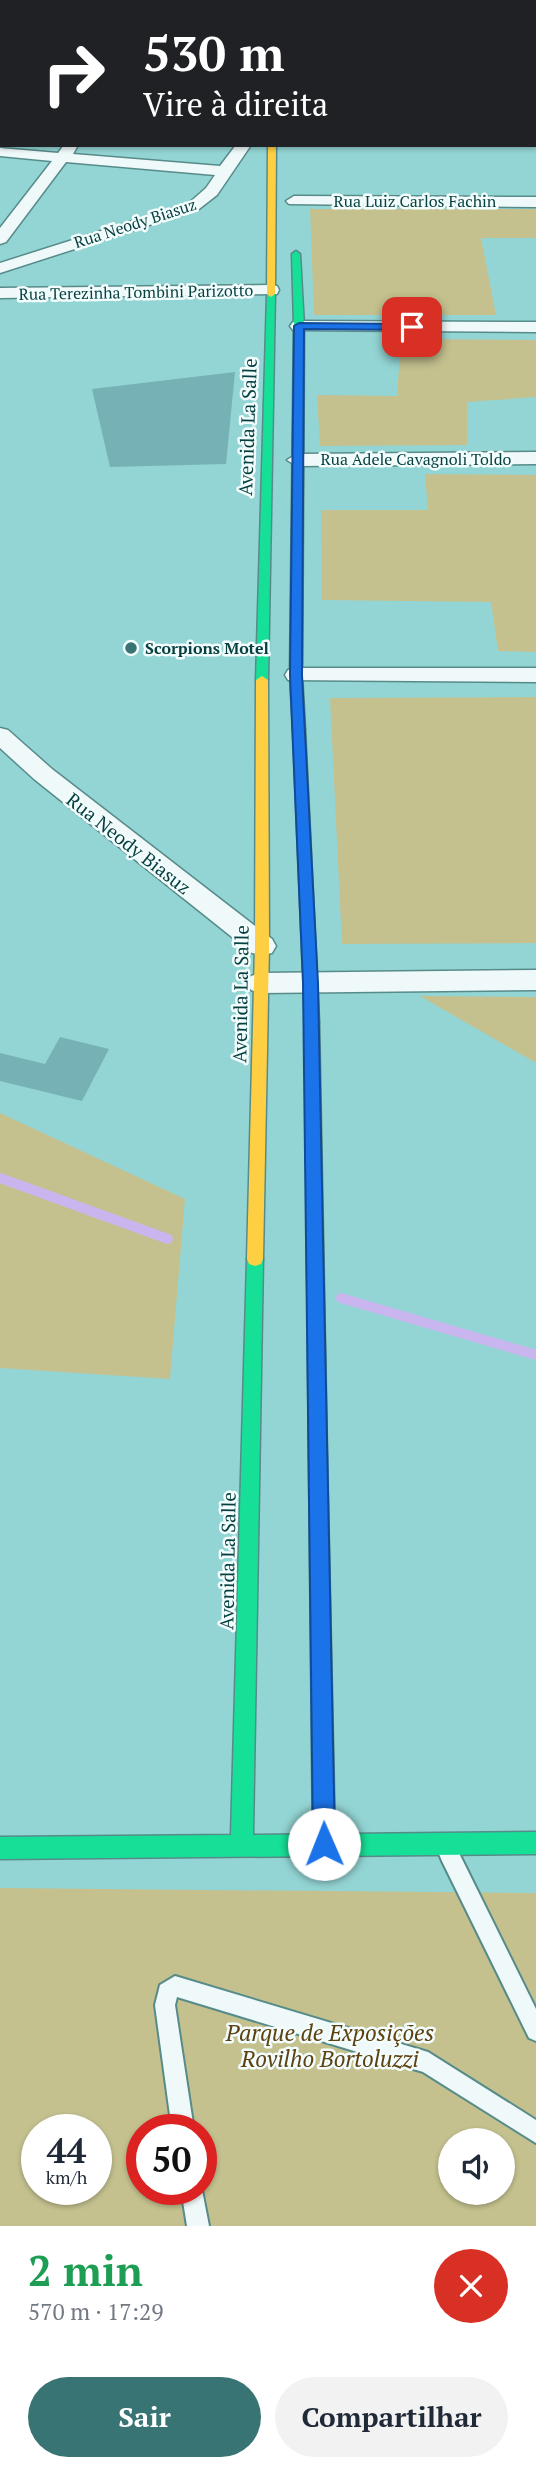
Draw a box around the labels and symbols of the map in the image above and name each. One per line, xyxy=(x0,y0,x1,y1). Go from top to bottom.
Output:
street label: Rua Luiz Carlos Fachin xyxy=(334,190,497,212)
street label: Rua Neody Biasuz xyxy=(71,193,199,253)
street label: Rua Terezinha Tombini Parizotto xyxy=(19,279,254,305)
pin xyxy=(382,297,442,357)
street label: Avenida La Salle xyxy=(232,358,262,496)
street label: Rua Adele Cavagnoli Toldo xyxy=(321,448,512,470)
place label: Scorpions Motel xyxy=(145,637,269,659)
marker: Scorpions Motel xyxy=(123,640,139,656)
street label: Rua Neody Biasuz xyxy=(62,787,196,899)
street label: Avenida La Salle xyxy=(226,925,254,1063)
street label: Avenida La Salle xyxy=(213,1492,241,1630)
position arrow xyxy=(287,1807,361,1881)
park label: Parque de Exposições Rovilho Bortoluzzi xyxy=(225,2017,434,2074)
speed limit sign: 50 xyxy=(126,2114,217,2205)

